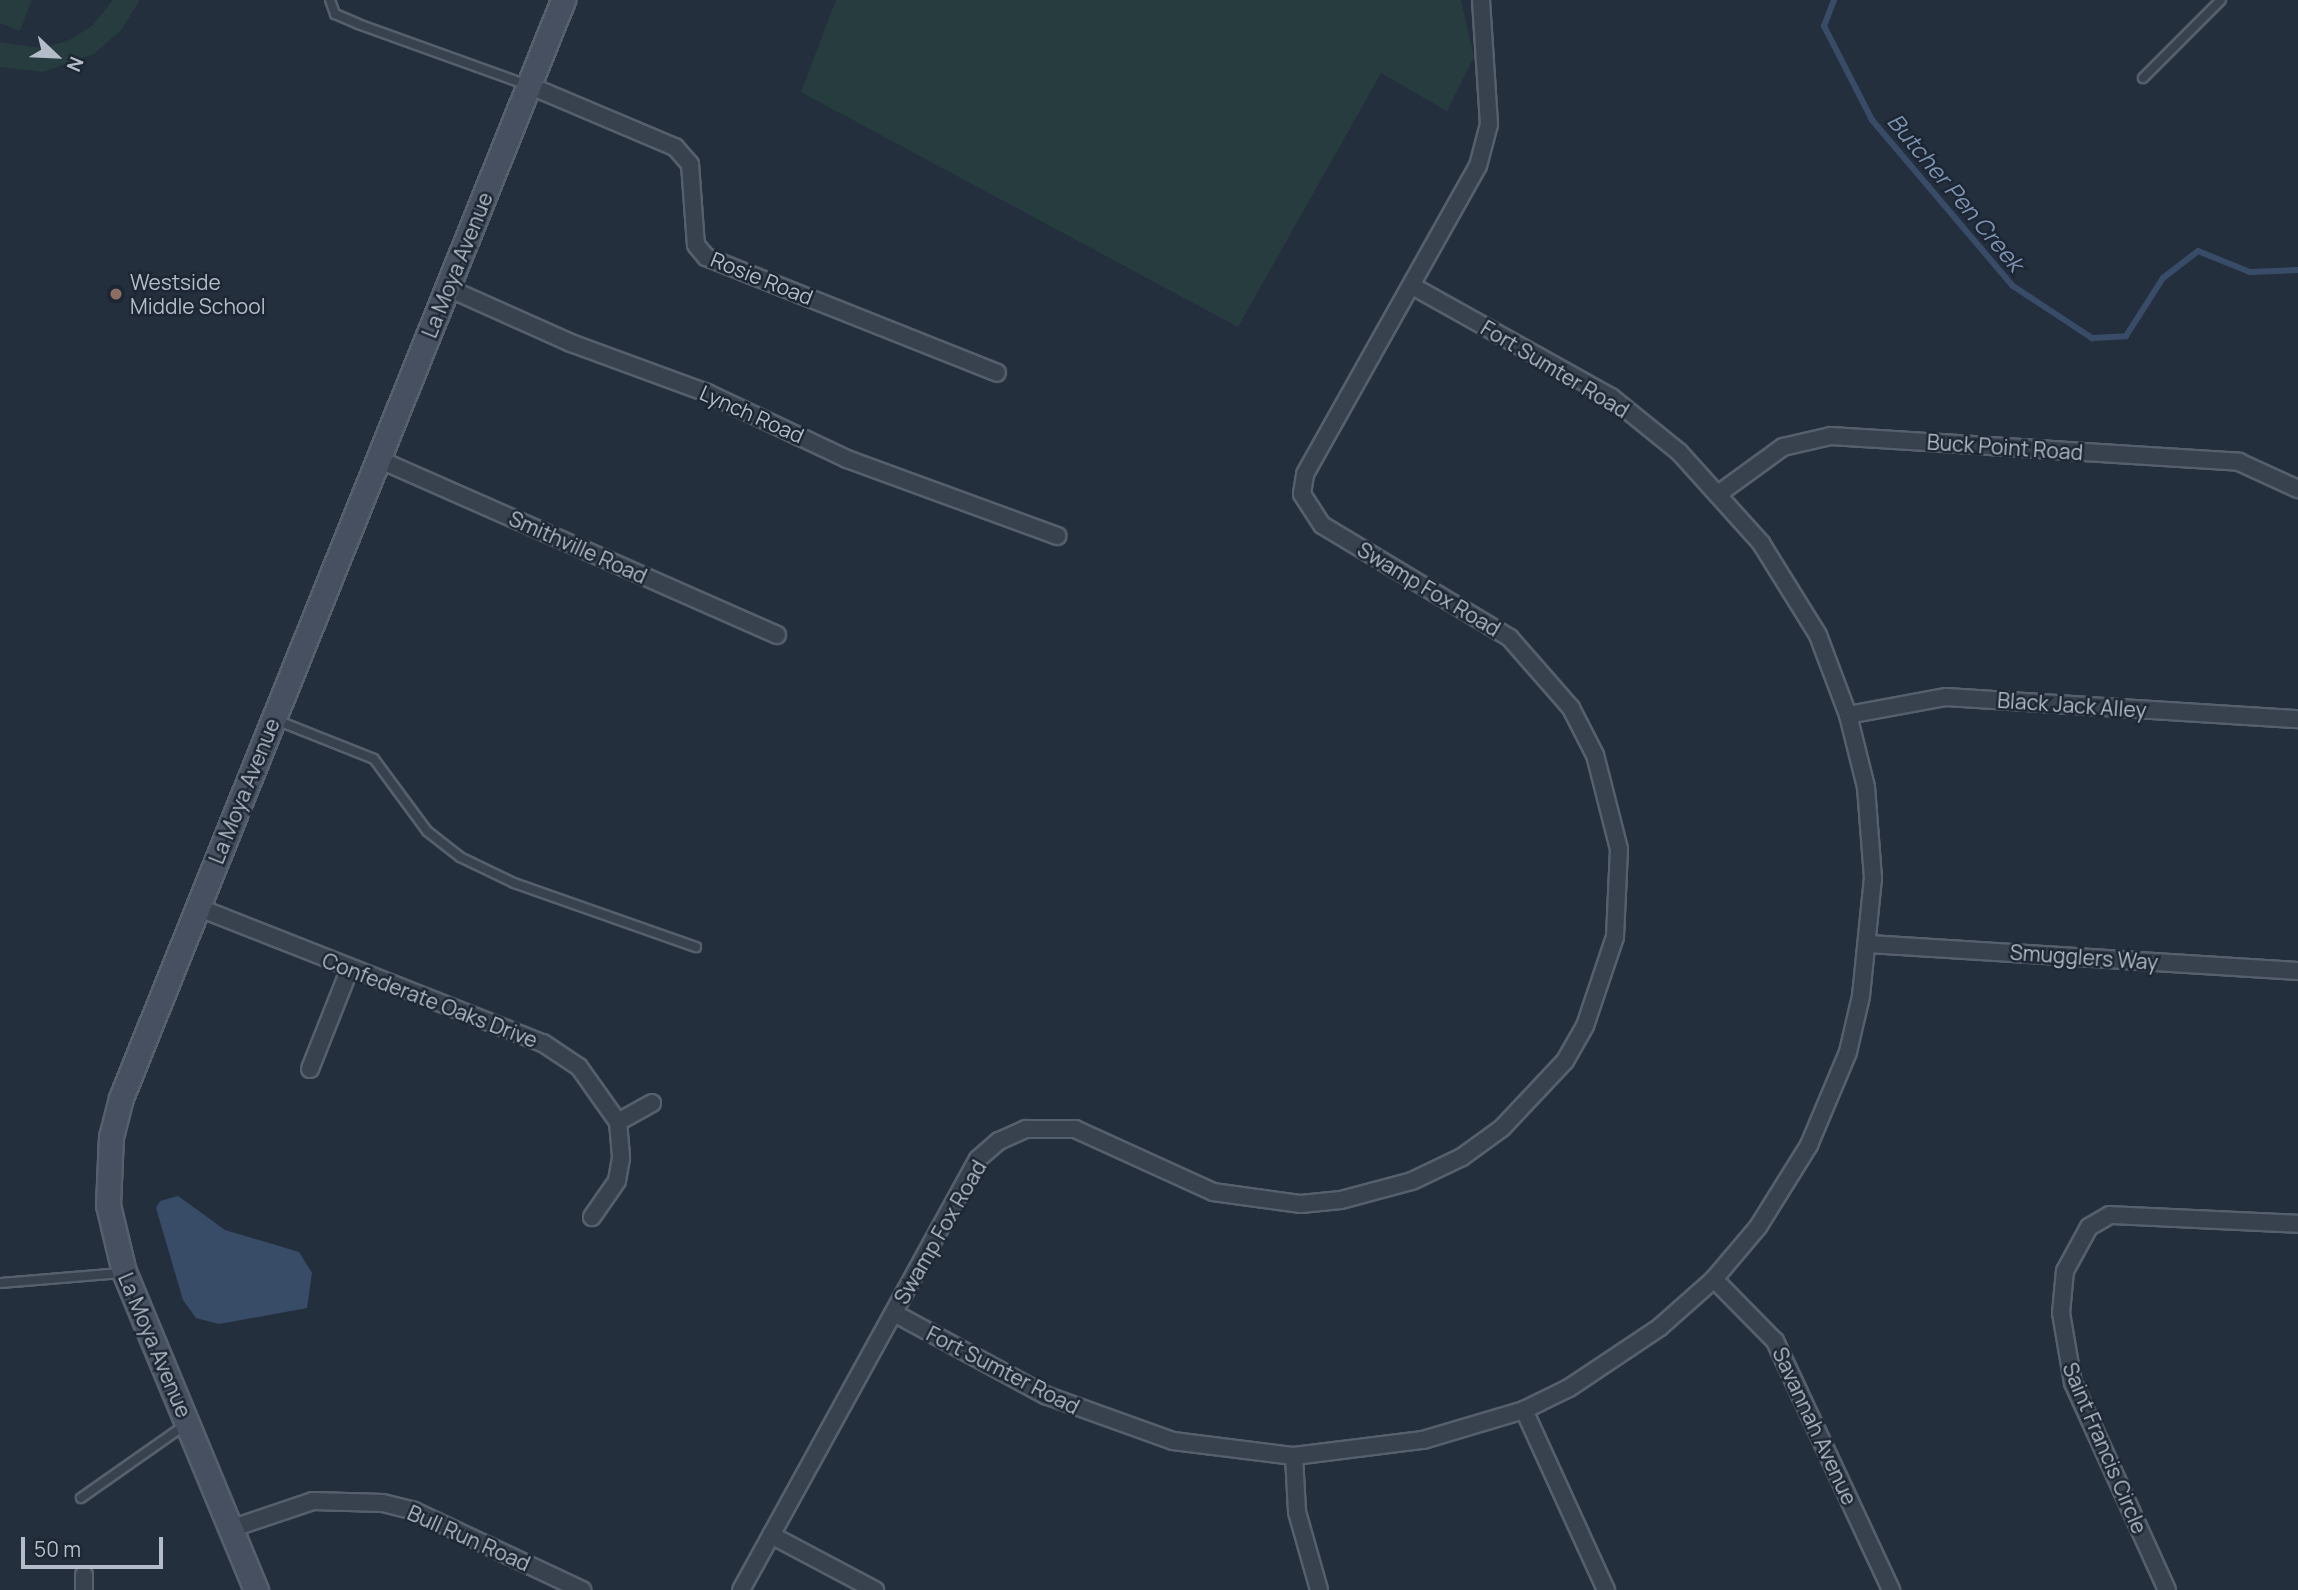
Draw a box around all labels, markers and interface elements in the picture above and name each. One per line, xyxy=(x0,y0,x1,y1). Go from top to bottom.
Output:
north arrow xyxy=(21,21,91,91)
text: N xyxy=(61,53,90,76)
water label: Butcher Pen Creek xyxy=(1882,108,2030,276)
street label: La Moya Avenue xyxy=(416,189,498,341)
street label: Rosie Road xyxy=(707,246,817,310)
place label: Westside Middle School xyxy=(130,269,266,319)
marker: Westside Middle School xyxy=(108,286,124,302)
street label: Fort Sumter Road xyxy=(1477,315,1633,423)
street label: Lynch Road xyxy=(696,380,808,448)
street label: Buck Point Road xyxy=(1926,429,2084,465)
street label: Smithville Road xyxy=(505,505,651,589)
street label: Swamp Fox Road xyxy=(1353,536,1505,642)
street label: Black Jack Alley xyxy=(1997,687,2147,723)
street label: La Moya Avenue xyxy=(203,715,285,867)
street label: Smugglers Way xyxy=(2009,939,2159,975)
street label: Confederate Oaks Drive xyxy=(319,947,541,1053)
street label: Swamp Fox Road xyxy=(889,1156,991,1308)
street label: La Moya Avenue xyxy=(113,1269,197,1421)
street label: Fort Sumter Road xyxy=(922,1321,1084,1419)
street label: Savannah Avenue xyxy=(1767,1343,1863,1509)
street label: Saint Francis Circle xyxy=(2058,1359,2152,1537)
street label: Bull Run Road xyxy=(404,1500,534,1576)
scale bar xyxy=(24,1524,166,1568)
text: 50 m xyxy=(34,1535,81,1563)

